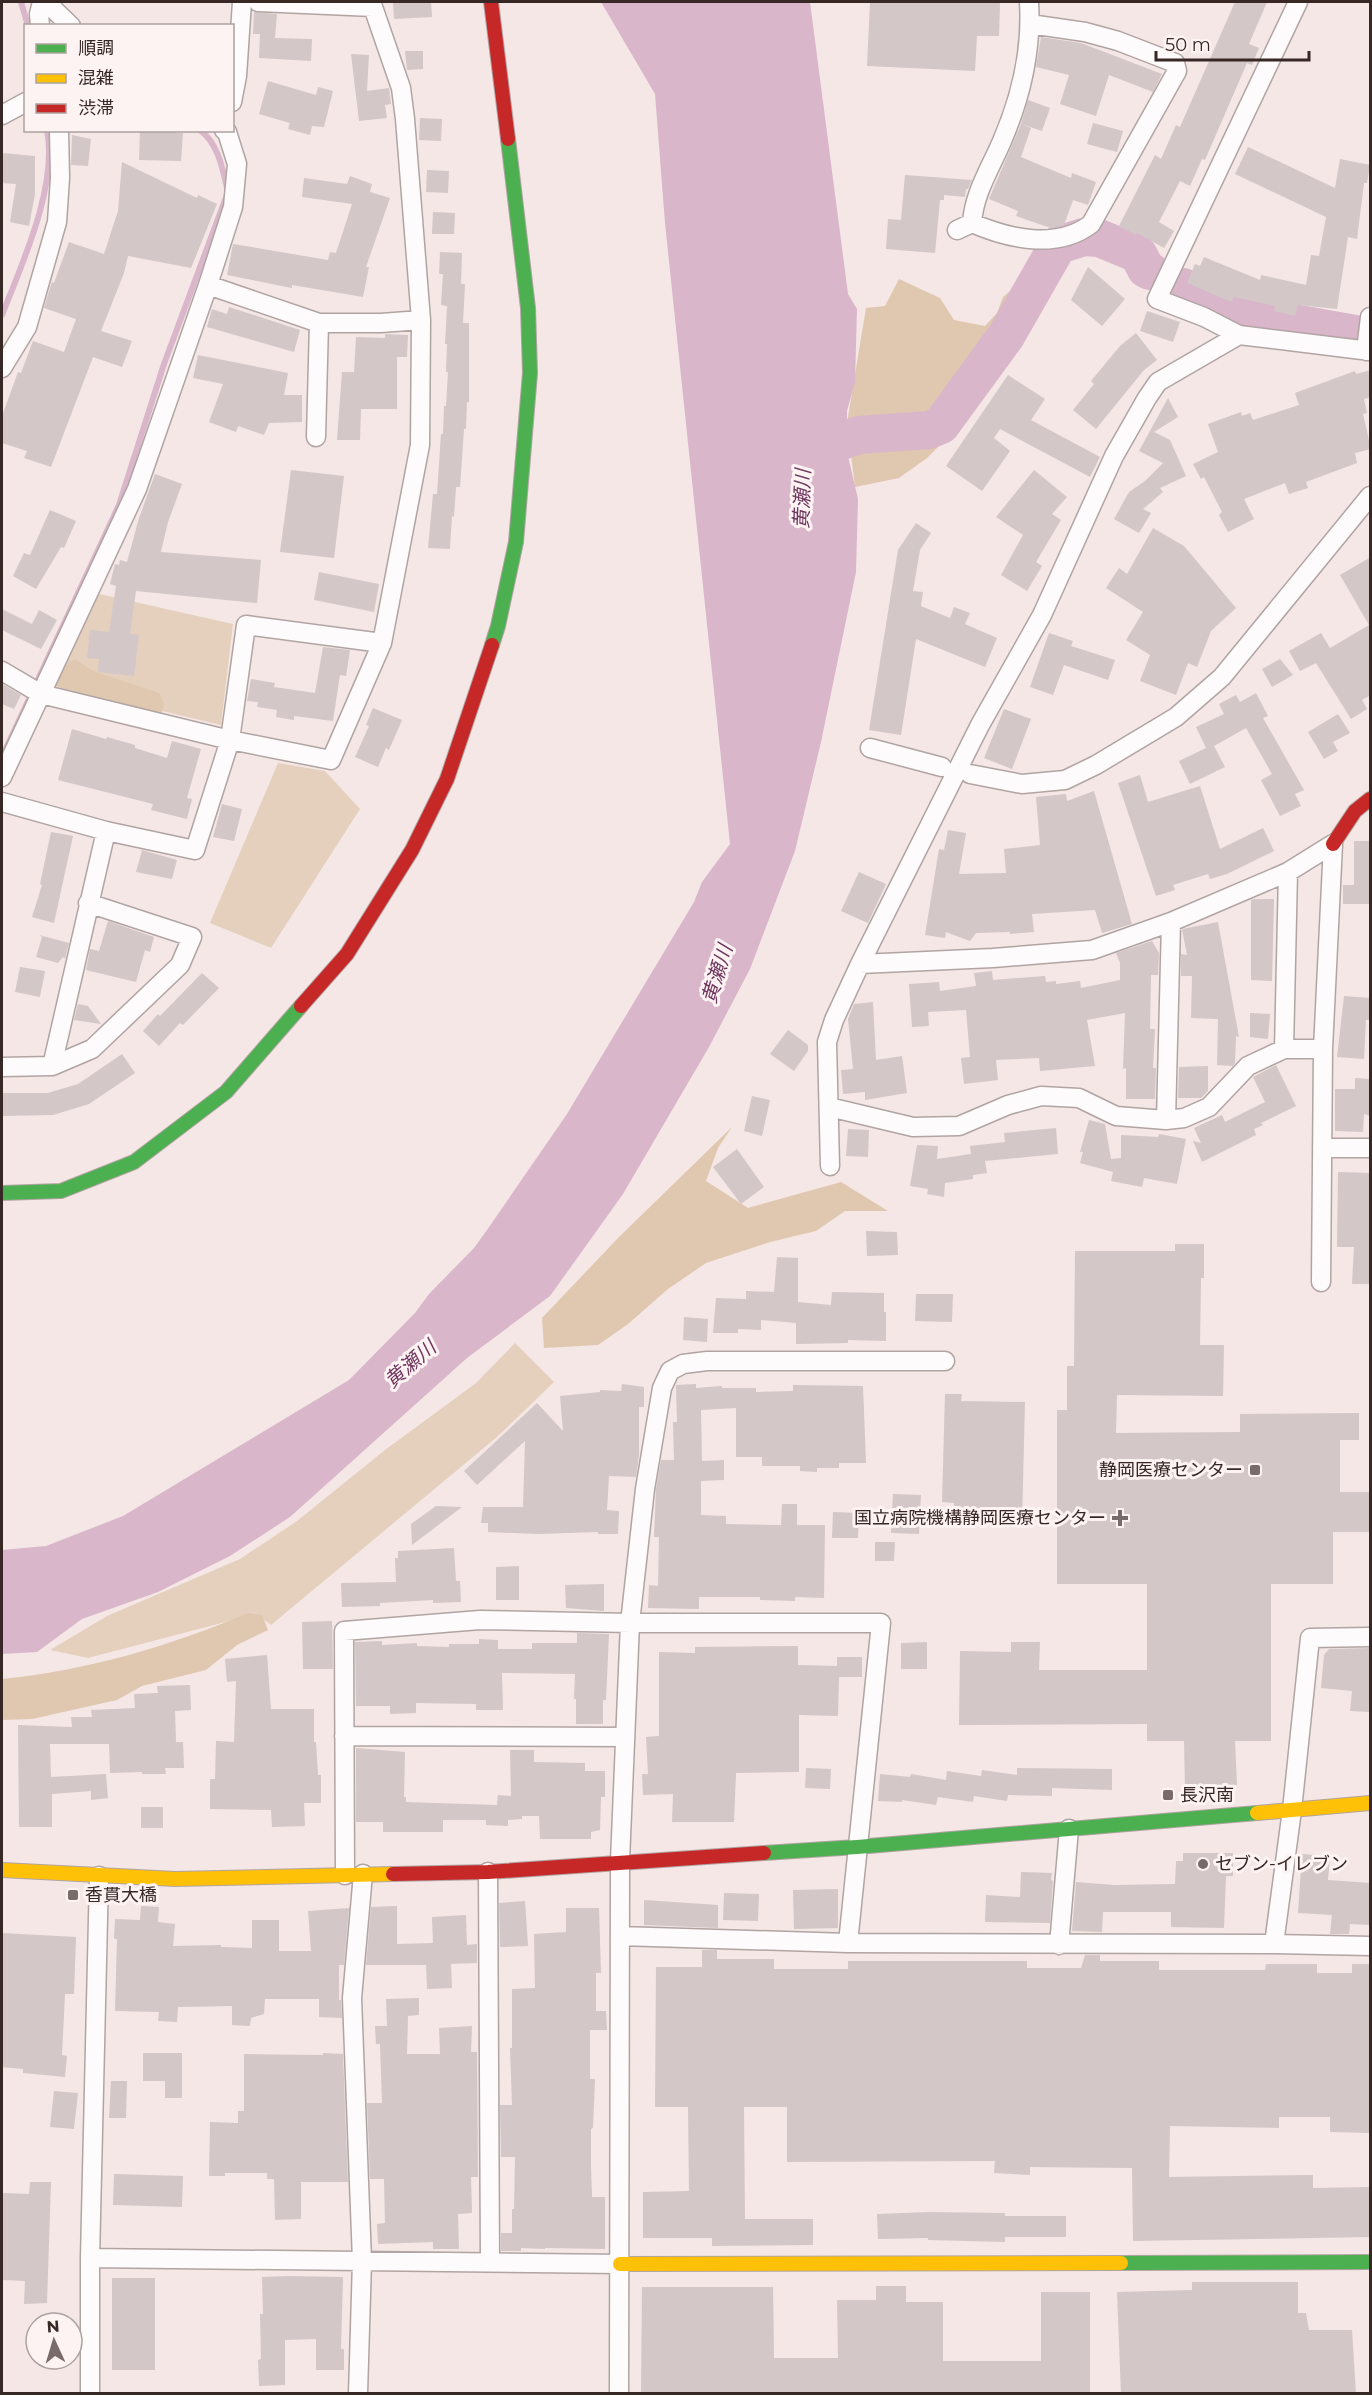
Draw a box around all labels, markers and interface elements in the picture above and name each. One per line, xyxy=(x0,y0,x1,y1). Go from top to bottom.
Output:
legend xyxy=(24,24,234,132)
scale bar xyxy=(1156,24,1309,62)
text: 50 m xyxy=(1165,34,1211,56)
text: 順調 xyxy=(78,37,114,59)
text: 混雑 xyxy=(78,67,114,89)
text: 渋滞 xyxy=(78,97,114,119)
water label: 黄瀬川 xyxy=(789,467,815,529)
water label: 黄瀬川 xyxy=(697,940,738,1006)
water label: 黄瀬川 xyxy=(379,1334,442,1393)
place label: 静岡医療センター xyxy=(1099,1459,1243,1481)
marker: 静岡医療センター xyxy=(1248,1463,1262,1477)
place label: 国立病院機構静岡医療センター xyxy=(854,1507,1106,1529)
marker: 国立病院機構静岡医療センター xyxy=(1111,1509,1129,1527)
place label: 長沢南 xyxy=(1180,1784,1234,1806)
marker: 長沢南 xyxy=(1161,1788,1175,1802)
place label: セブン-イレブン xyxy=(1215,1853,1348,1875)
marker: セブン-イレブン xyxy=(1196,1857,1210,1871)
place label: 香貫大橋 xyxy=(85,1884,157,1906)
marker: 香貫大橋 xyxy=(66,1888,80,1902)
north arrow xyxy=(24,2311,84,2371)
text: N xyxy=(46,2317,60,2336)

